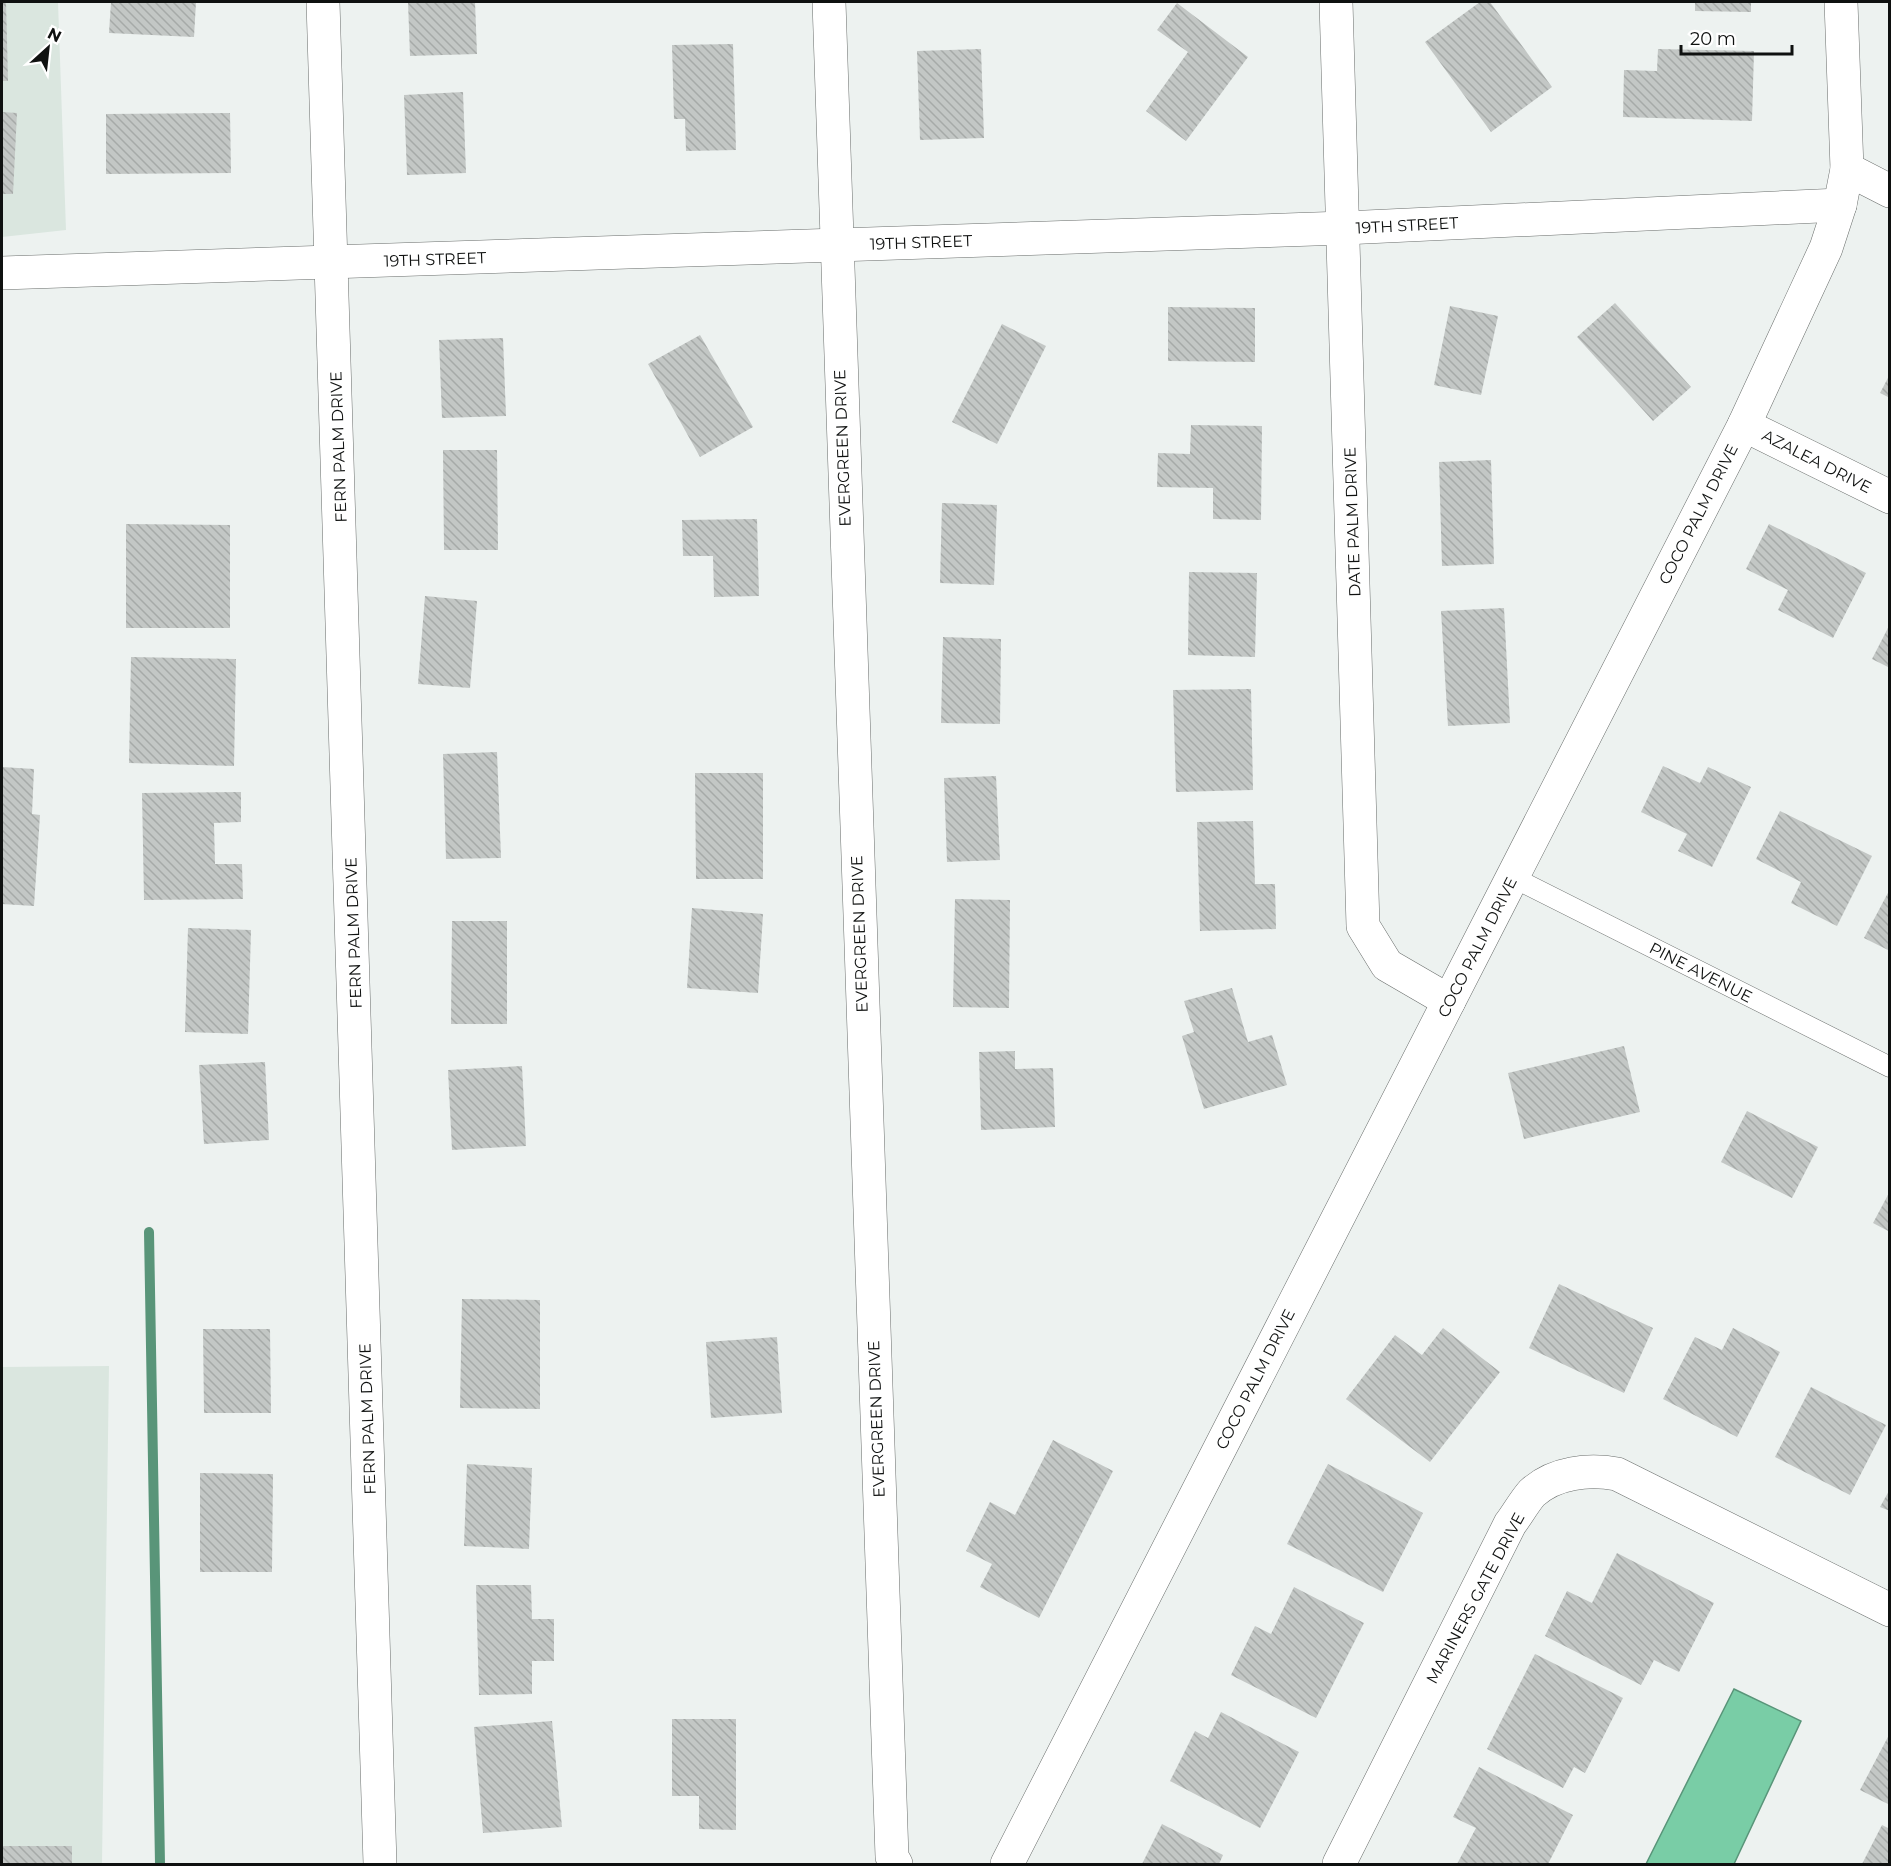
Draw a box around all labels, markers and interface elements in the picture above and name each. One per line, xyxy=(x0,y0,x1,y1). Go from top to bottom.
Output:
north arrow xyxy=(18,18,78,78)
scale bar xyxy=(1681,18,1792,56)
text: N xyxy=(45,24,65,46)
text: 20 m xyxy=(1690,28,1736,50)
street label: 19TH STREET xyxy=(1355,213,1460,238)
street label: 19TH STREET xyxy=(869,231,973,254)
street label: 19TH STREET xyxy=(383,248,487,271)
street label: EVERGREEN DRIVE xyxy=(830,369,855,527)
street label: FERN PALM DRIVE xyxy=(326,371,351,523)
street label: AZALEA DRIVE xyxy=(1759,426,1875,497)
street label: COCO PALM DRIVE xyxy=(1655,441,1742,587)
street label: DATE PALM DRIVE xyxy=(1340,447,1365,597)
street label: EVERGREEN DRIVE xyxy=(847,855,872,1013)
street label: FERN PALM DRIVE xyxy=(341,857,366,1009)
street label: COCO PALM DRIVE xyxy=(1434,874,1521,1020)
street label: PINE AVENUE xyxy=(1646,938,1755,1007)
street label: COCO PALM DRIVE xyxy=(1212,1306,1299,1452)
street label: EVERGREEN DRIVE xyxy=(864,1340,889,1498)
street label: FERN PALM DRIVE xyxy=(355,1343,380,1495)
street label: MARINERS GATE DRIVE xyxy=(1422,1510,1529,1687)

